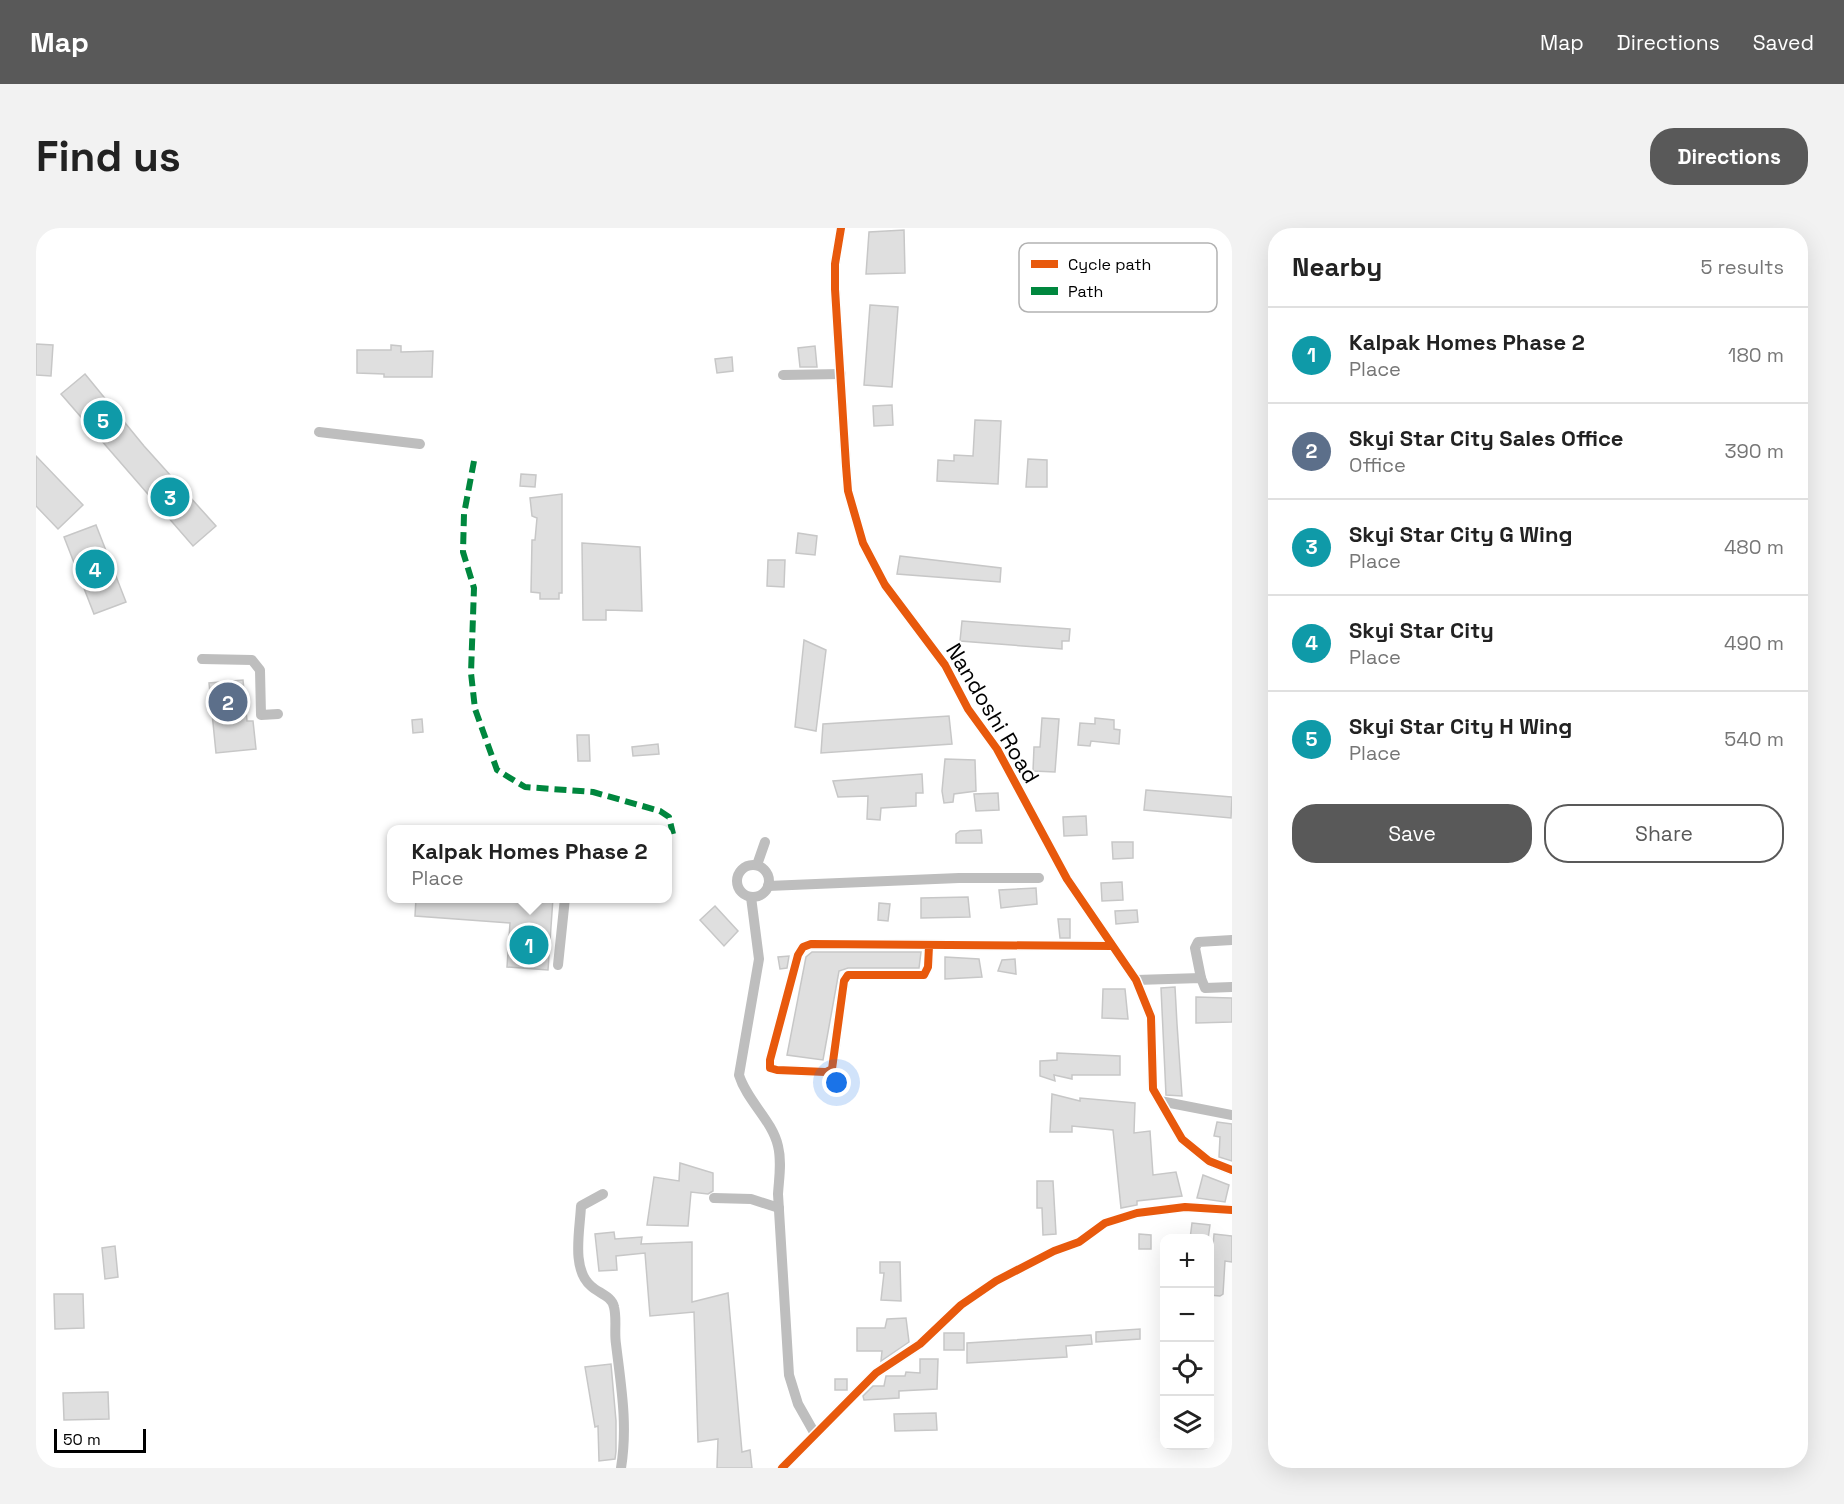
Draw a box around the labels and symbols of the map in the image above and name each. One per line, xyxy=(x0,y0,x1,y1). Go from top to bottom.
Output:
legend xyxy=(1019,243,1217,312)
text: Cycle path xyxy=(1068,254,1151,275)
text: Path xyxy=(1068,281,1103,302)
pin: 5 xyxy=(84,398,122,442)
pin: 3 xyxy=(150,474,190,520)
pin: 4 xyxy=(76,546,114,592)
street label: Nandoshi Road xyxy=(940,638,1046,788)
pin: 2 xyxy=(208,680,248,724)
pin: 1 xyxy=(510,922,548,968)
your location xyxy=(822,1068,851,1097)
scale bar xyxy=(54,1426,146,1454)

